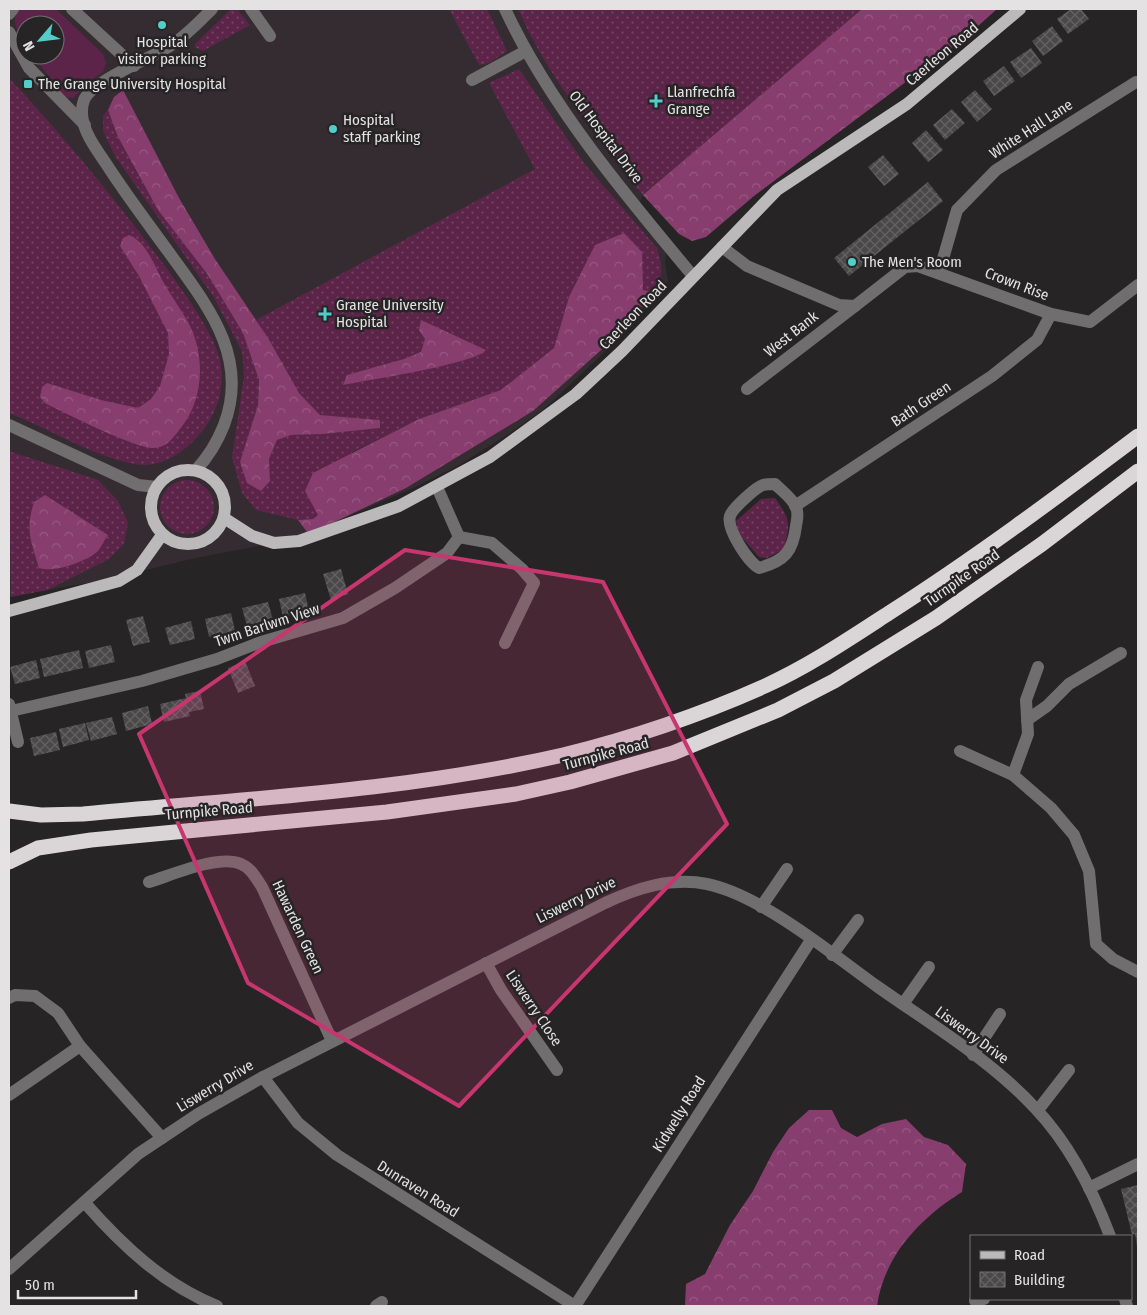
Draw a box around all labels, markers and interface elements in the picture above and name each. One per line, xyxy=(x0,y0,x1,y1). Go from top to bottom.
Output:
north arrow xyxy=(15,15,65,65)
street label: Caerleon Road xyxy=(902,18,982,90)
marker: Hospital visitor parking xyxy=(156,19,168,31)
place label: Hospital visitor parking xyxy=(118,33,206,68)
text: N xyxy=(19,38,38,54)
place label: The Grange University Hospital xyxy=(38,75,226,93)
marker: The Grange University Hospital xyxy=(22,78,34,90)
place label: Llanfrechfa Grange xyxy=(667,83,735,118)
street label: Old Hospital Drive xyxy=(565,87,647,187)
marker: Llanfrechfa Grange xyxy=(649,94,663,108)
street label: White Hall Lane xyxy=(986,95,1076,163)
place label: Hospital staff parking xyxy=(343,111,420,146)
marker: Hospital staff parking xyxy=(327,123,339,135)
place label: The Men's Room xyxy=(862,253,962,271)
marker: The Men's Room xyxy=(846,256,858,268)
street label: Crown Rise xyxy=(982,264,1052,304)
street label: Caerleon Road xyxy=(596,277,670,353)
place label: Grange University Hospital xyxy=(336,296,444,331)
marker: Grange University Hospital xyxy=(318,307,332,321)
street label: West Bank xyxy=(760,307,822,361)
street label: Bath Green xyxy=(888,378,954,430)
street label: Turnpike Road xyxy=(921,545,1003,611)
street label: Twm Barlwm View xyxy=(212,599,322,651)
street label: Turnpike Road xyxy=(561,734,651,774)
street label: Turnpike Road xyxy=(164,798,254,824)
street label: Liswerry Drive xyxy=(533,873,619,927)
street label: Hawarden Green xyxy=(268,877,328,977)
street label: Liswerry Close xyxy=(502,967,566,1049)
street label: Liswerry Drive xyxy=(932,1002,1012,1068)
street label: Liswerry Drive xyxy=(173,1056,257,1116)
street label: Kidwelly Road xyxy=(649,1073,709,1155)
street label: Dunraven Road xyxy=(374,1157,462,1221)
legend xyxy=(970,1235,1132,1300)
text: Road xyxy=(1014,1246,1045,1264)
scale bar xyxy=(18,1268,135,1300)
text: Building xyxy=(1014,1271,1065,1289)
text: 50 m xyxy=(25,1276,55,1294)

